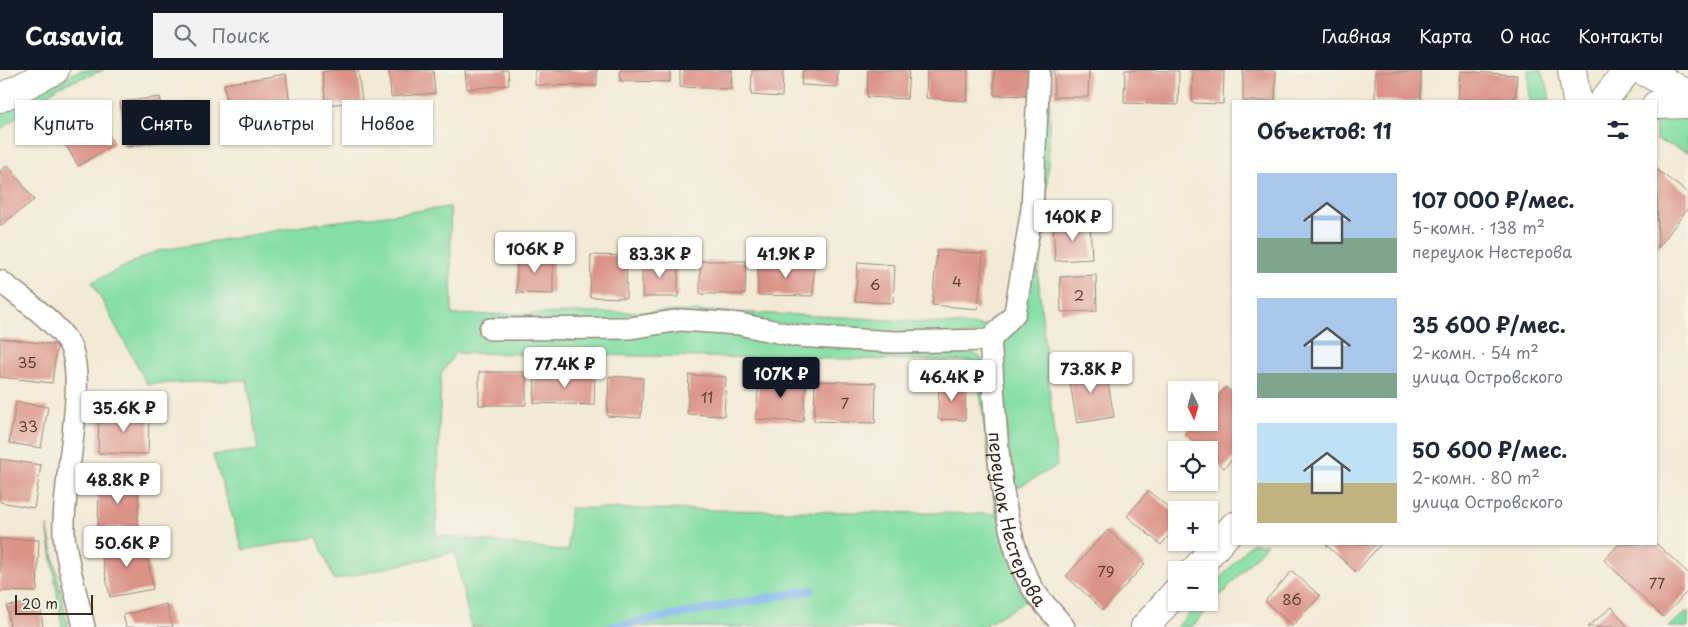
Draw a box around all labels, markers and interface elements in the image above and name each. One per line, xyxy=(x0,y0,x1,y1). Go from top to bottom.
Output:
search box xyxy=(153,13,503,58)
text: Casavia xyxy=(25,17,123,53)
icon: search xyxy=(171,21,199,49)
text: Поиск xyxy=(211,21,269,49)
text: Главная xyxy=(1322,22,1391,49)
text: Карта xyxy=(1419,22,1472,49)
text: О нас xyxy=(1500,22,1550,49)
text: Контакты xyxy=(1578,22,1663,49)
chip: Купить xyxy=(15,100,112,145)
chip: Снять xyxy=(122,100,210,145)
chip: Фильтры xyxy=(220,100,332,145)
chip: Новое xyxy=(342,100,433,145)
text: Объектов: 11 xyxy=(1257,114,1392,146)
icon: filters xyxy=(1604,116,1632,144)
text: 107 000 ₽/мес. xyxy=(1412,183,1575,215)
icon: home xyxy=(1297,193,1357,253)
pin: 140K ₽ xyxy=(1032,200,1114,242)
text: 140K ₽ xyxy=(1045,204,1101,228)
text: 5-комн. · 138 m² xyxy=(1412,215,1545,239)
pin: 106K ₽ xyxy=(494,232,576,274)
text: 106K ₽ xyxy=(506,236,564,260)
pin: 83.3K ₽ xyxy=(614,236,706,279)
pin: 41.9K ₽ xyxy=(740,236,832,279)
text: переулок Нестерова xyxy=(1412,239,1572,263)
text: 83.3K ₽ xyxy=(629,241,691,265)
text: 41.9K ₽ xyxy=(757,241,815,265)
house number: 4 xyxy=(952,269,962,292)
house number: 6 xyxy=(870,272,880,295)
house number: 2 xyxy=(1074,283,1084,306)
text: 35 600 ₽/мес. xyxy=(1412,308,1566,340)
icon: home xyxy=(1297,318,1357,378)
text: 2-комн. · 54 m² xyxy=(1412,340,1539,364)
pin: 77.4K ₽ xyxy=(519,346,611,389)
house number: 35 xyxy=(17,350,37,373)
text: 77.4K ₽ xyxy=(535,351,595,375)
pin: 73.8K ₽ xyxy=(1045,352,1137,394)
pin: 107K ₽ xyxy=(740,356,822,399)
text: 73.8K ₽ xyxy=(1060,356,1122,380)
pin: 46.4K ₽ xyxy=(906,360,998,402)
text: 107K ₽ xyxy=(754,361,808,385)
text: 46.4K ₽ xyxy=(920,364,984,388)
text: улица Островского xyxy=(1412,364,1563,388)
north arrow xyxy=(1168,381,1218,431)
map controls xyxy=(1168,381,1218,611)
house number: 11 xyxy=(701,385,713,408)
pin: 35.6K ₽ xyxy=(78,390,170,433)
house number: 7 xyxy=(841,391,850,414)
text: 35.6K ₽ xyxy=(92,395,156,419)
house number: 33 xyxy=(18,414,38,437)
street label: переулок Нестерова xyxy=(983,430,1054,612)
text: 50 600 ₽/мес. xyxy=(1412,433,1567,465)
button: locate xyxy=(1168,441,1218,491)
icon: home xyxy=(1297,443,1357,503)
pin: 48.8K ₽ xyxy=(72,462,164,505)
text: 2-комн. · 80 m² xyxy=(1412,465,1540,489)
text: 48.8K ₽ xyxy=(86,467,150,491)
text: улица Островского xyxy=(1412,489,1563,513)
button: + xyxy=(1168,501,1218,551)
pin: 50.6K ₽ xyxy=(81,526,173,568)
text: 50.6K ₽ xyxy=(95,530,159,554)
house number: 79 xyxy=(1097,559,1115,582)
button: − xyxy=(1168,561,1218,611)
house number: 77 xyxy=(1649,571,1665,594)
house number: 86 xyxy=(1282,587,1302,610)
scale bar xyxy=(15,592,92,615)
text: 20 m xyxy=(22,593,58,614)

